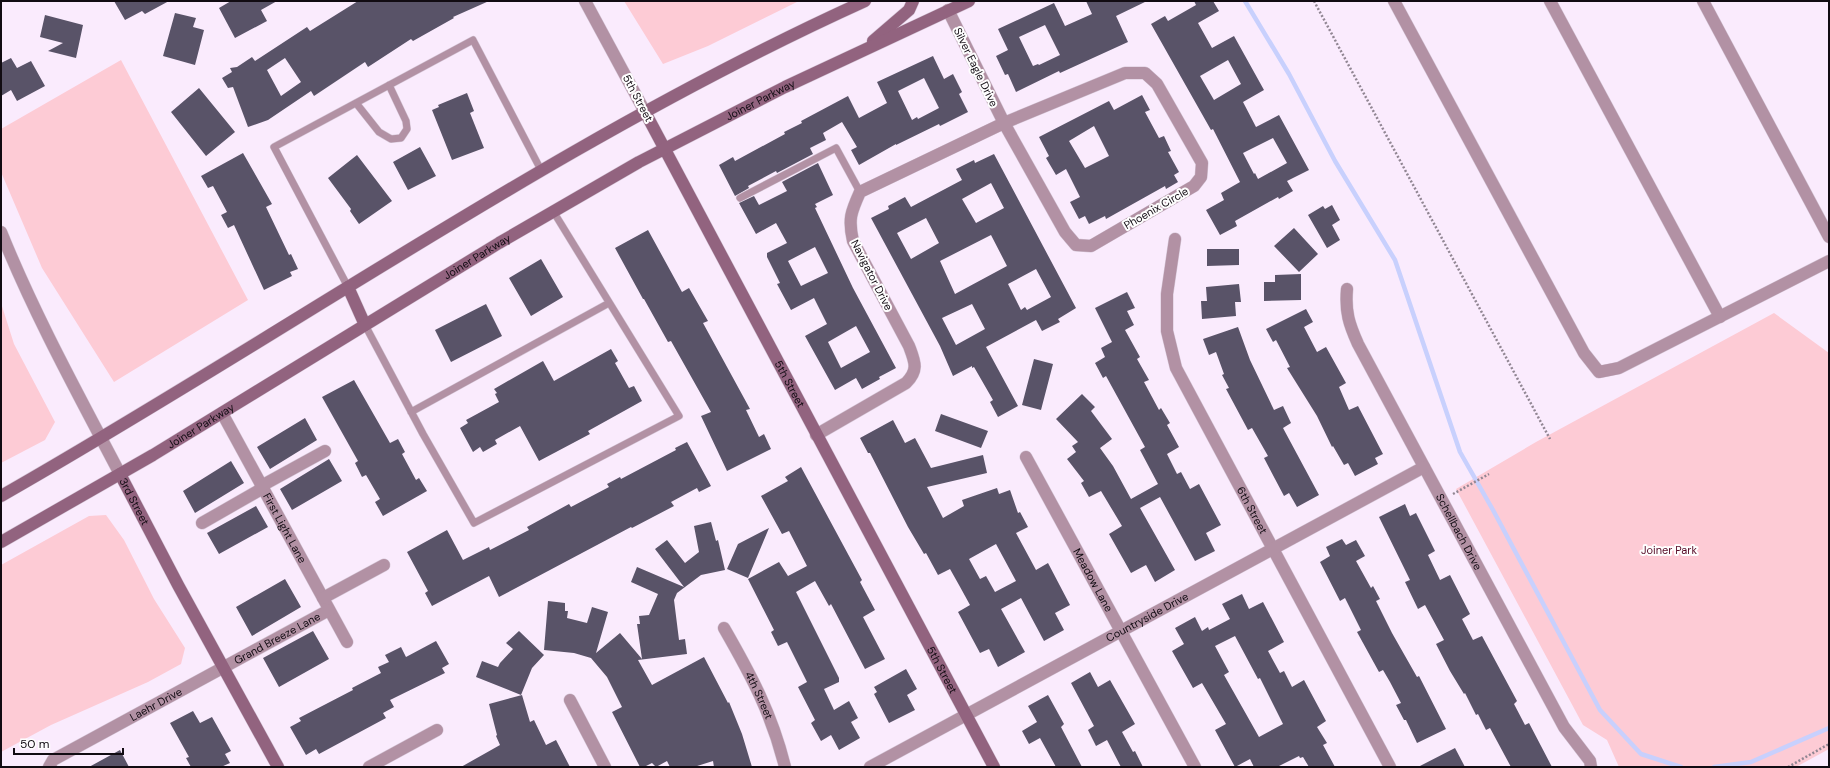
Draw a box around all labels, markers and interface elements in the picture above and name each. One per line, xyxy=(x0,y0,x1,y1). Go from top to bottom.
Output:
street label: Silver Eagle Drive xyxy=(951,25,1001,109)
street label: 5th Street xyxy=(620,72,656,124)
street label: Joiner Parkway xyxy=(723,76,797,123)
street label: Phoenix Circle xyxy=(1121,184,1191,232)
street label: Joiner Parkway xyxy=(441,231,513,282)
street label: Navigator Drive xyxy=(848,237,896,313)
street label: 5th Street xyxy=(772,358,808,410)
street label: Joiner Parkway xyxy=(164,400,237,452)
street label: 3rd Street xyxy=(116,475,152,528)
street label: 6th Street xyxy=(1234,484,1271,536)
street label: First Light Lane xyxy=(260,491,310,565)
street label: Schellbach Drive xyxy=(1433,491,1485,572)
park label: Joiner Park xyxy=(1641,543,1697,557)
street label: Meadow Lane xyxy=(1070,546,1116,614)
street label: Countryside Drive xyxy=(1103,589,1191,645)
street label: Grand Breeze Lane xyxy=(231,609,323,667)
street label: 5th Street xyxy=(924,644,960,696)
street label: 4th Street xyxy=(742,669,776,721)
street label: Laehr Drive xyxy=(127,684,184,724)
scale bar xyxy=(14,730,123,756)
text: 50 m xyxy=(20,736,49,752)

